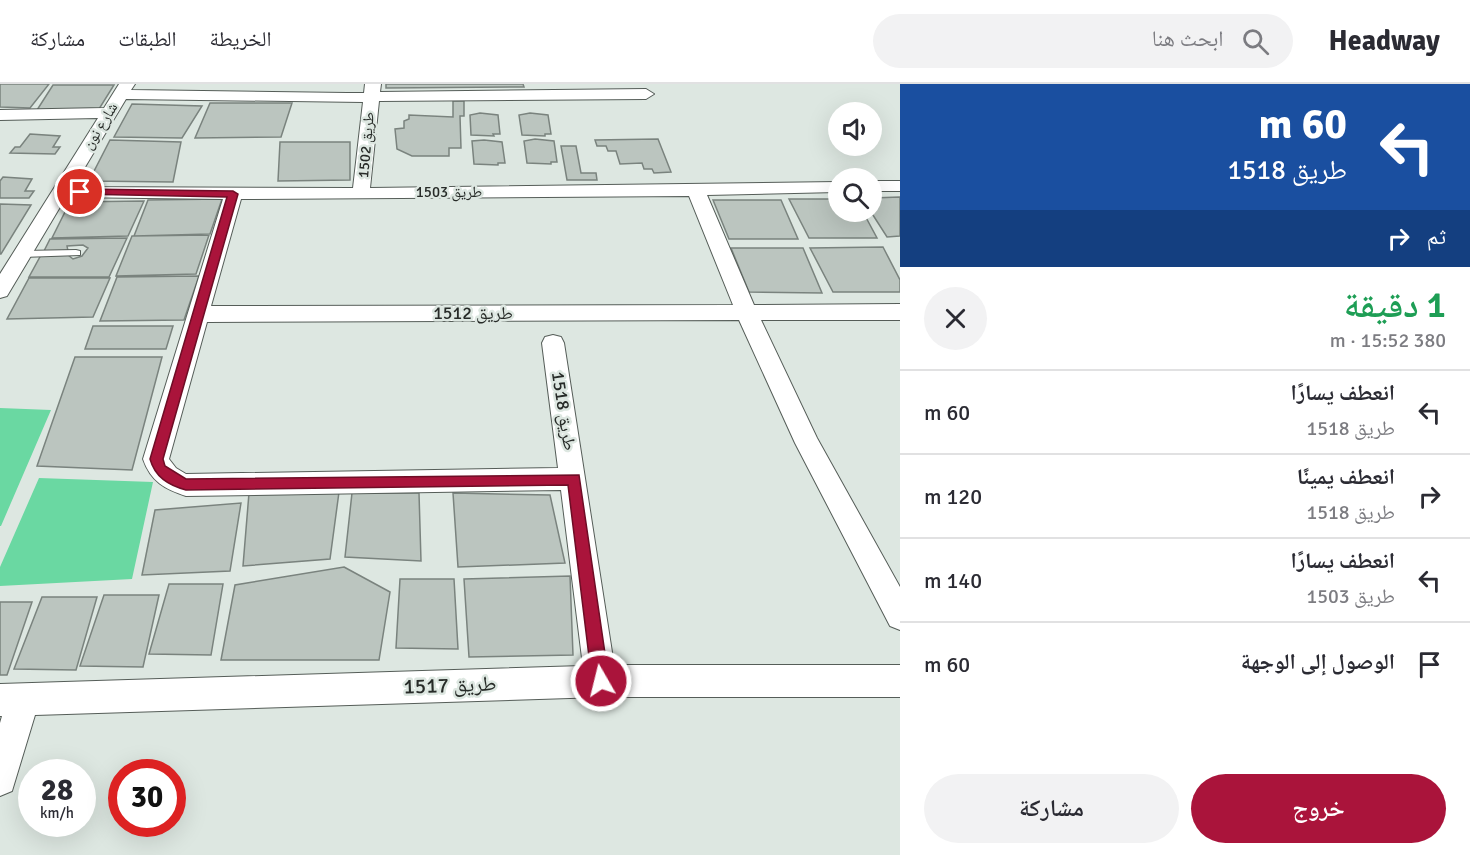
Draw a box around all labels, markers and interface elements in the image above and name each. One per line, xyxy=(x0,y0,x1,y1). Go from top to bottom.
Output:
search box xyxy=(873,14,1293,68)
text: Headway xyxy=(1329,24,1440,58)
text: ابحث هنا xyxy=(1152,25,1224,52)
icon: search xyxy=(1239,25,1272,58)
text: مشاركة xyxy=(30,26,85,52)
text: الطبقات xyxy=(118,26,177,52)
text: الخريطة xyxy=(210,26,271,52)
street label: شارع نون xyxy=(79,99,122,153)
text: 60 m xyxy=(1258,99,1347,150)
map controls xyxy=(828,102,882,222)
button: sound xyxy=(828,102,882,156)
icon: left xyxy=(1368,108,1446,186)
street label: طريق 1502 xyxy=(354,111,379,179)
text: طريق 1518 xyxy=(1227,154,1347,187)
pin xyxy=(54,166,105,217)
button: search xyxy=(828,168,882,222)
icon: arrive xyxy=(63,175,96,208)
street label: طريق 1503 xyxy=(416,183,482,202)
icon: right xyxy=(1382,222,1415,255)
text: ثم xyxy=(1427,223,1446,250)
text: 1 دقيقة xyxy=(1344,283,1446,328)
button: close xyxy=(924,287,987,350)
street label: طريق 1512 xyxy=(433,302,513,324)
text: 380 m · 15:52 xyxy=(1330,328,1446,353)
street label: طريق 1518 xyxy=(547,370,581,452)
text: انعطف يسارًا xyxy=(1290,379,1395,406)
icon: left xyxy=(1413,396,1446,429)
text: 60 m xyxy=(924,399,970,426)
text: طريق 1518 xyxy=(1306,416,1395,441)
text: انعطف يمينًا xyxy=(1297,463,1395,490)
icon: right xyxy=(1413,480,1446,513)
text: 120 m xyxy=(924,483,982,510)
text: طريق 1518 xyxy=(1306,500,1395,525)
text: انعطف يسارًا xyxy=(1290,547,1395,574)
icon: left xyxy=(1413,564,1446,597)
text: 140 m xyxy=(924,567,982,594)
text: طريق 1503 xyxy=(1306,584,1395,609)
text: الوصول إلى الوجهة xyxy=(1241,648,1395,675)
icon: arrive xyxy=(1413,648,1446,681)
position arrow xyxy=(569,649,633,713)
text: 60 m xyxy=(924,651,970,678)
street label: طريق 1517 xyxy=(403,670,497,700)
speed limit sign: 30 xyxy=(108,759,186,837)
text: 28 xyxy=(41,772,73,809)
button: مشاركة xyxy=(924,774,1179,843)
button: خروج xyxy=(1191,774,1446,843)
text: km/h xyxy=(40,804,74,822)

